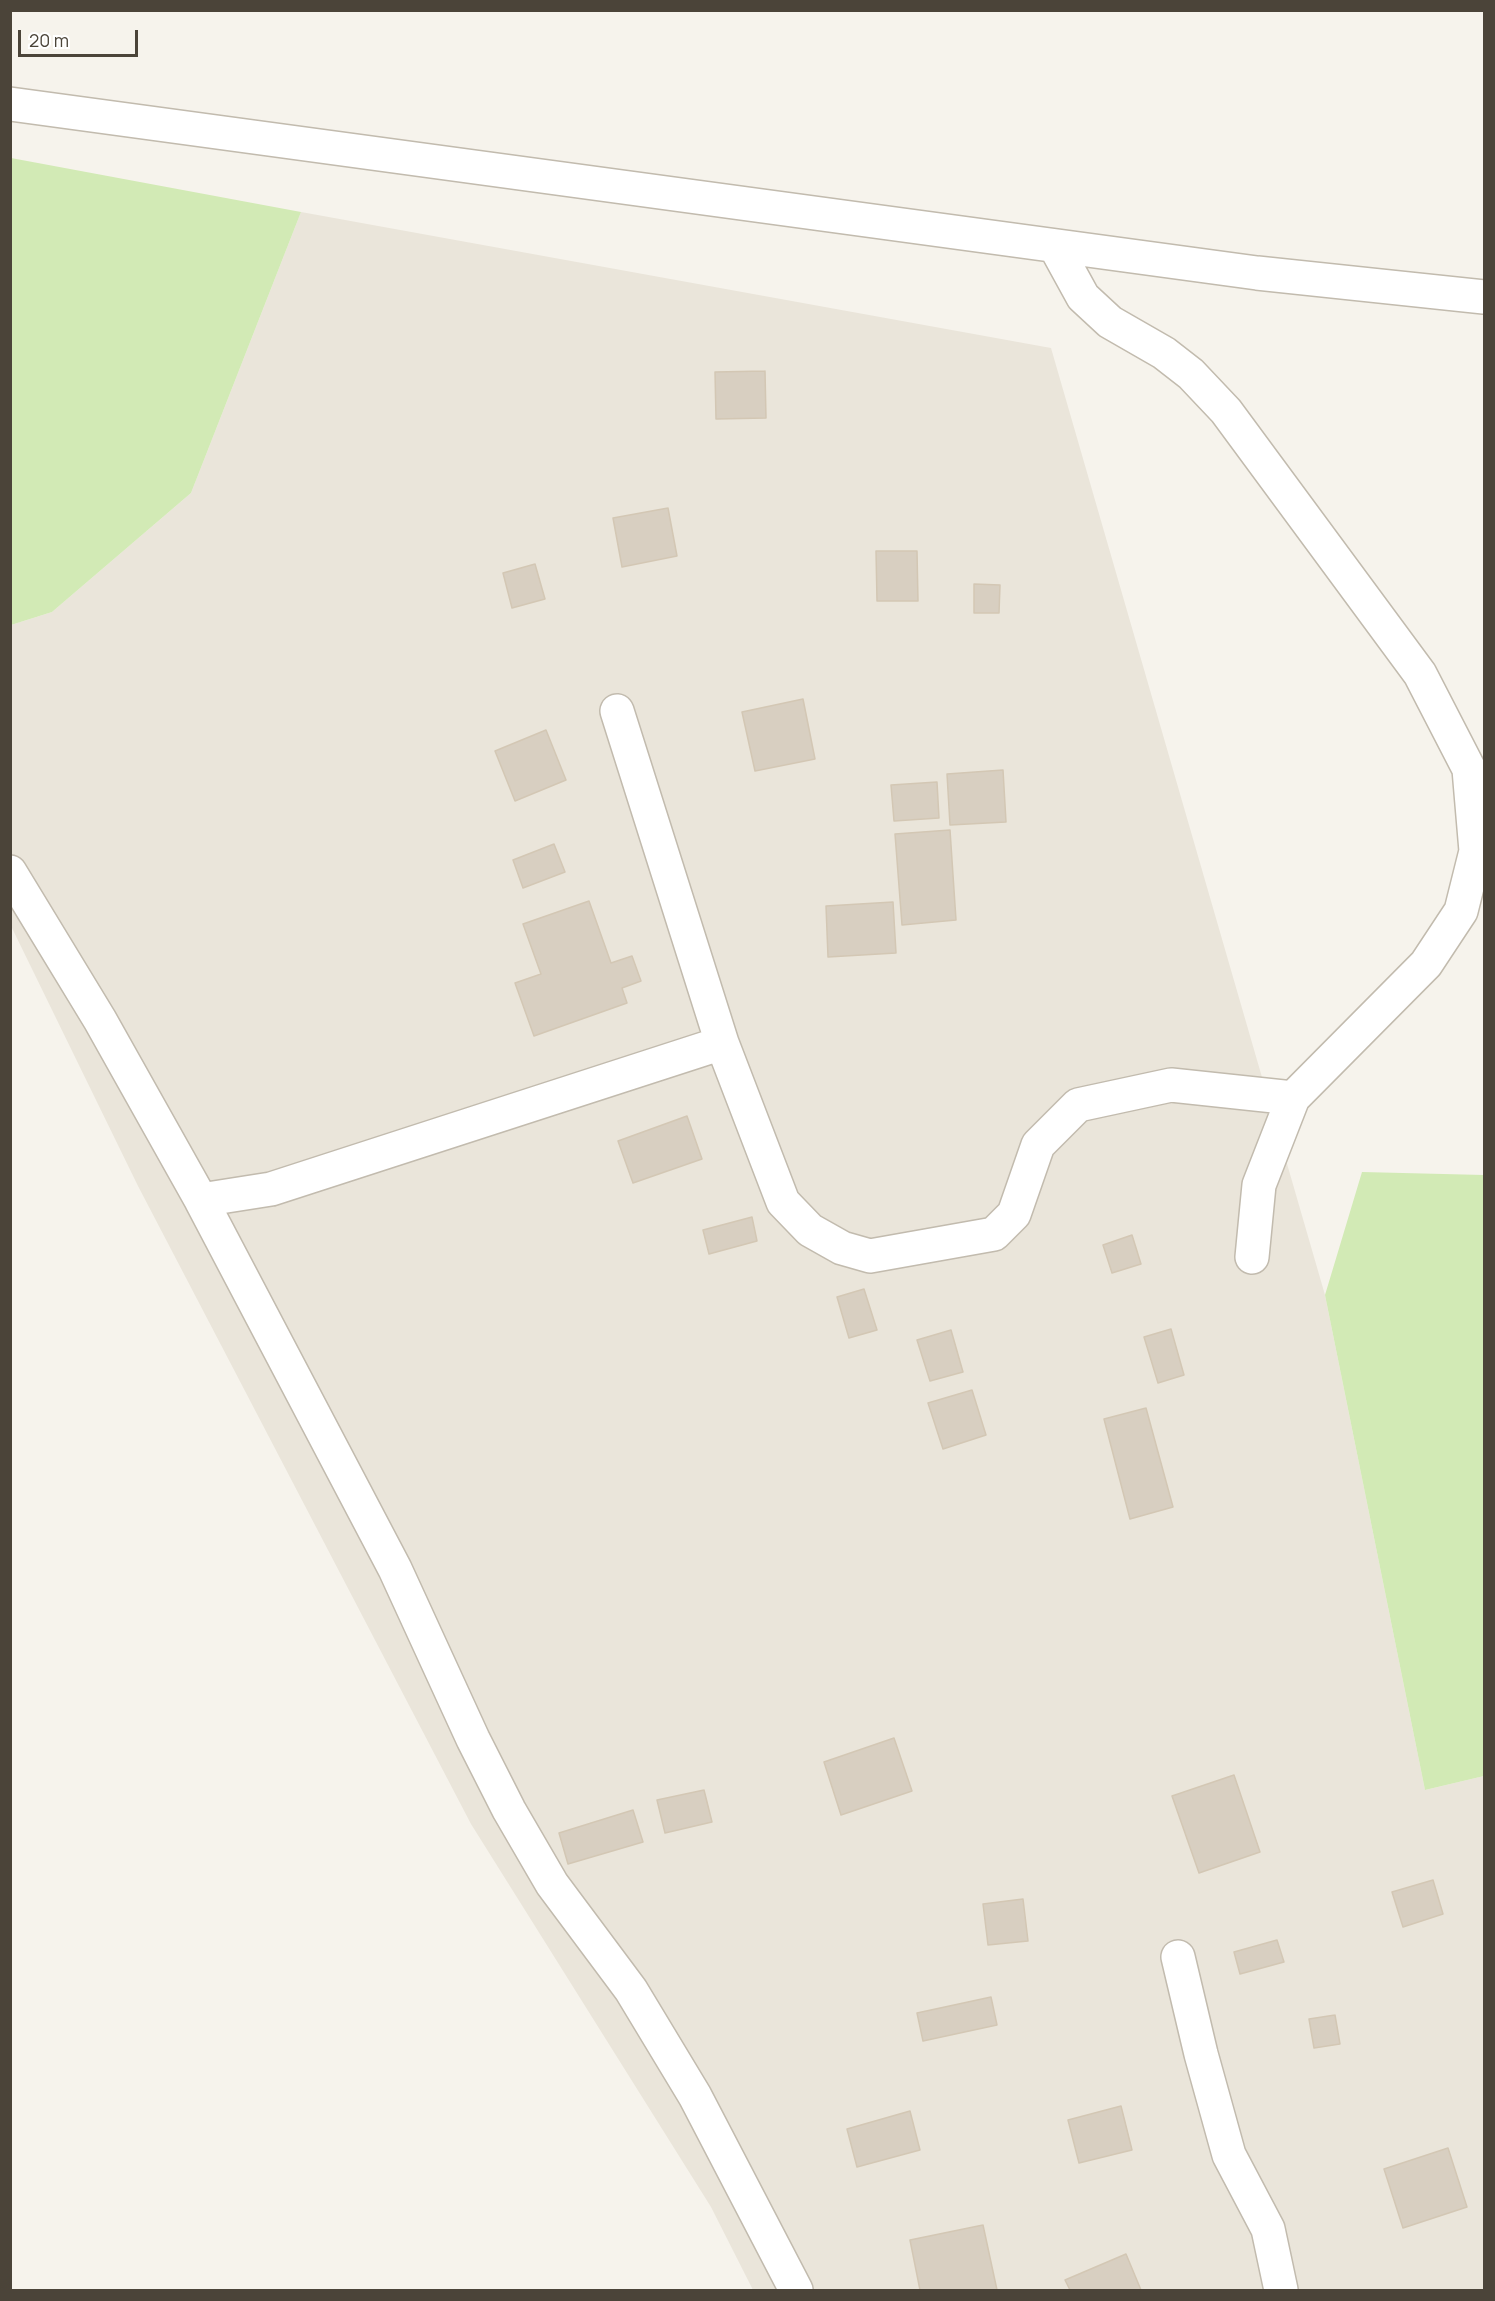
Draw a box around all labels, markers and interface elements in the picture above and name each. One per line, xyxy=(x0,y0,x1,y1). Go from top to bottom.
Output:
scale bar xyxy=(21,18,141,56)
text: 20 m xyxy=(29,28,69,52)

